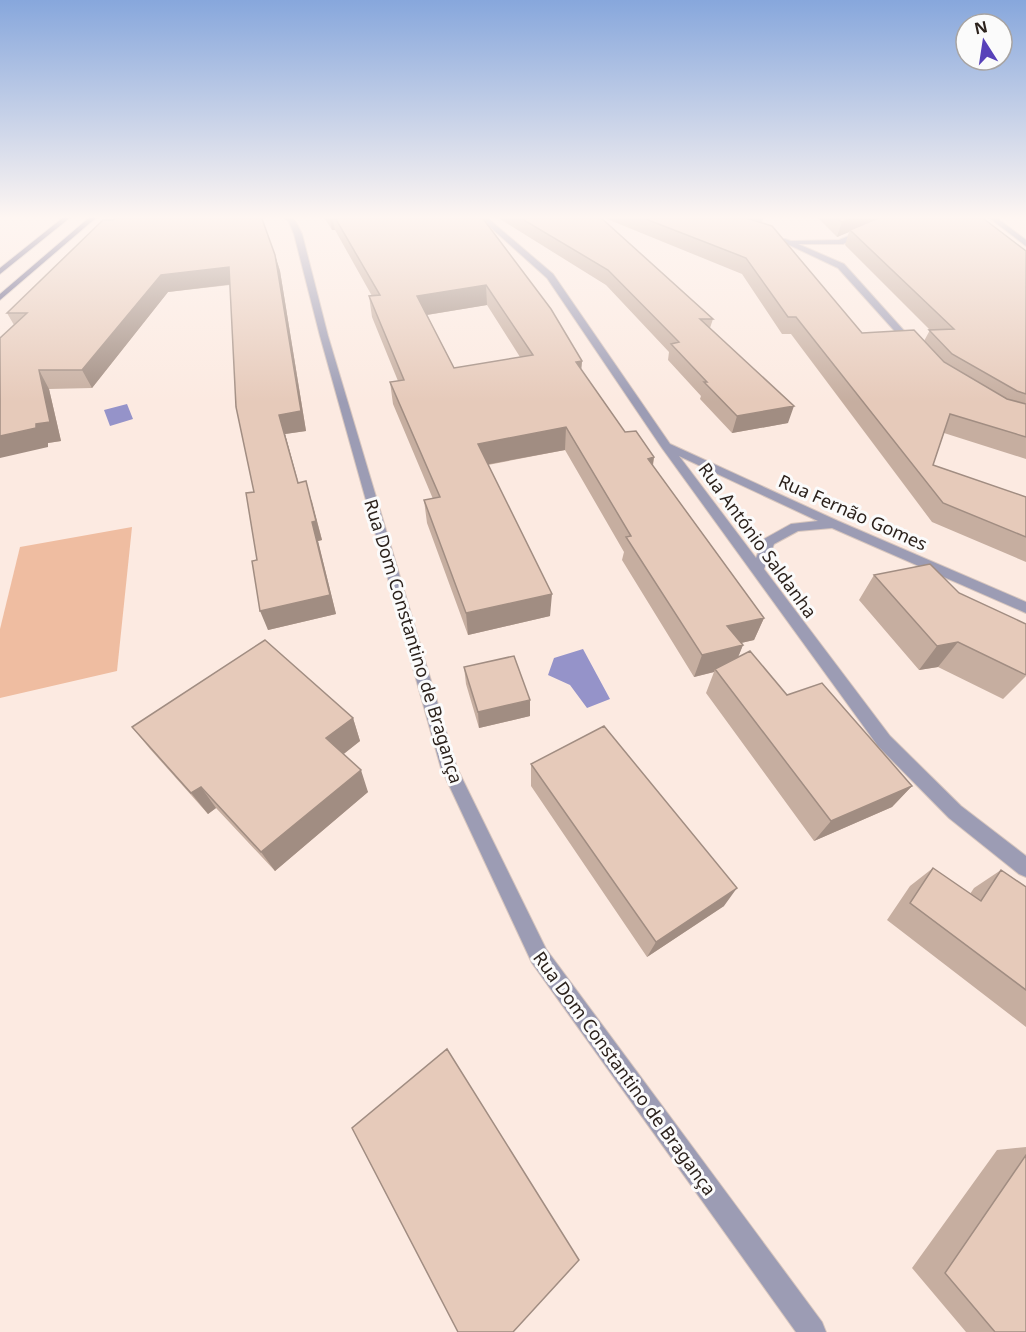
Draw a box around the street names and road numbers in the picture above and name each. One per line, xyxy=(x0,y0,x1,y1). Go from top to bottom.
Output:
street label: Rua António Saldanha xyxy=(693,457,823,623)
street label: Rua Fernão Gomes xyxy=(775,468,931,556)
street label: Rua Dom Constantino de Bragança xyxy=(359,496,469,786)
street label: Rua Dom Constantino de Bragança xyxy=(528,946,722,1200)

